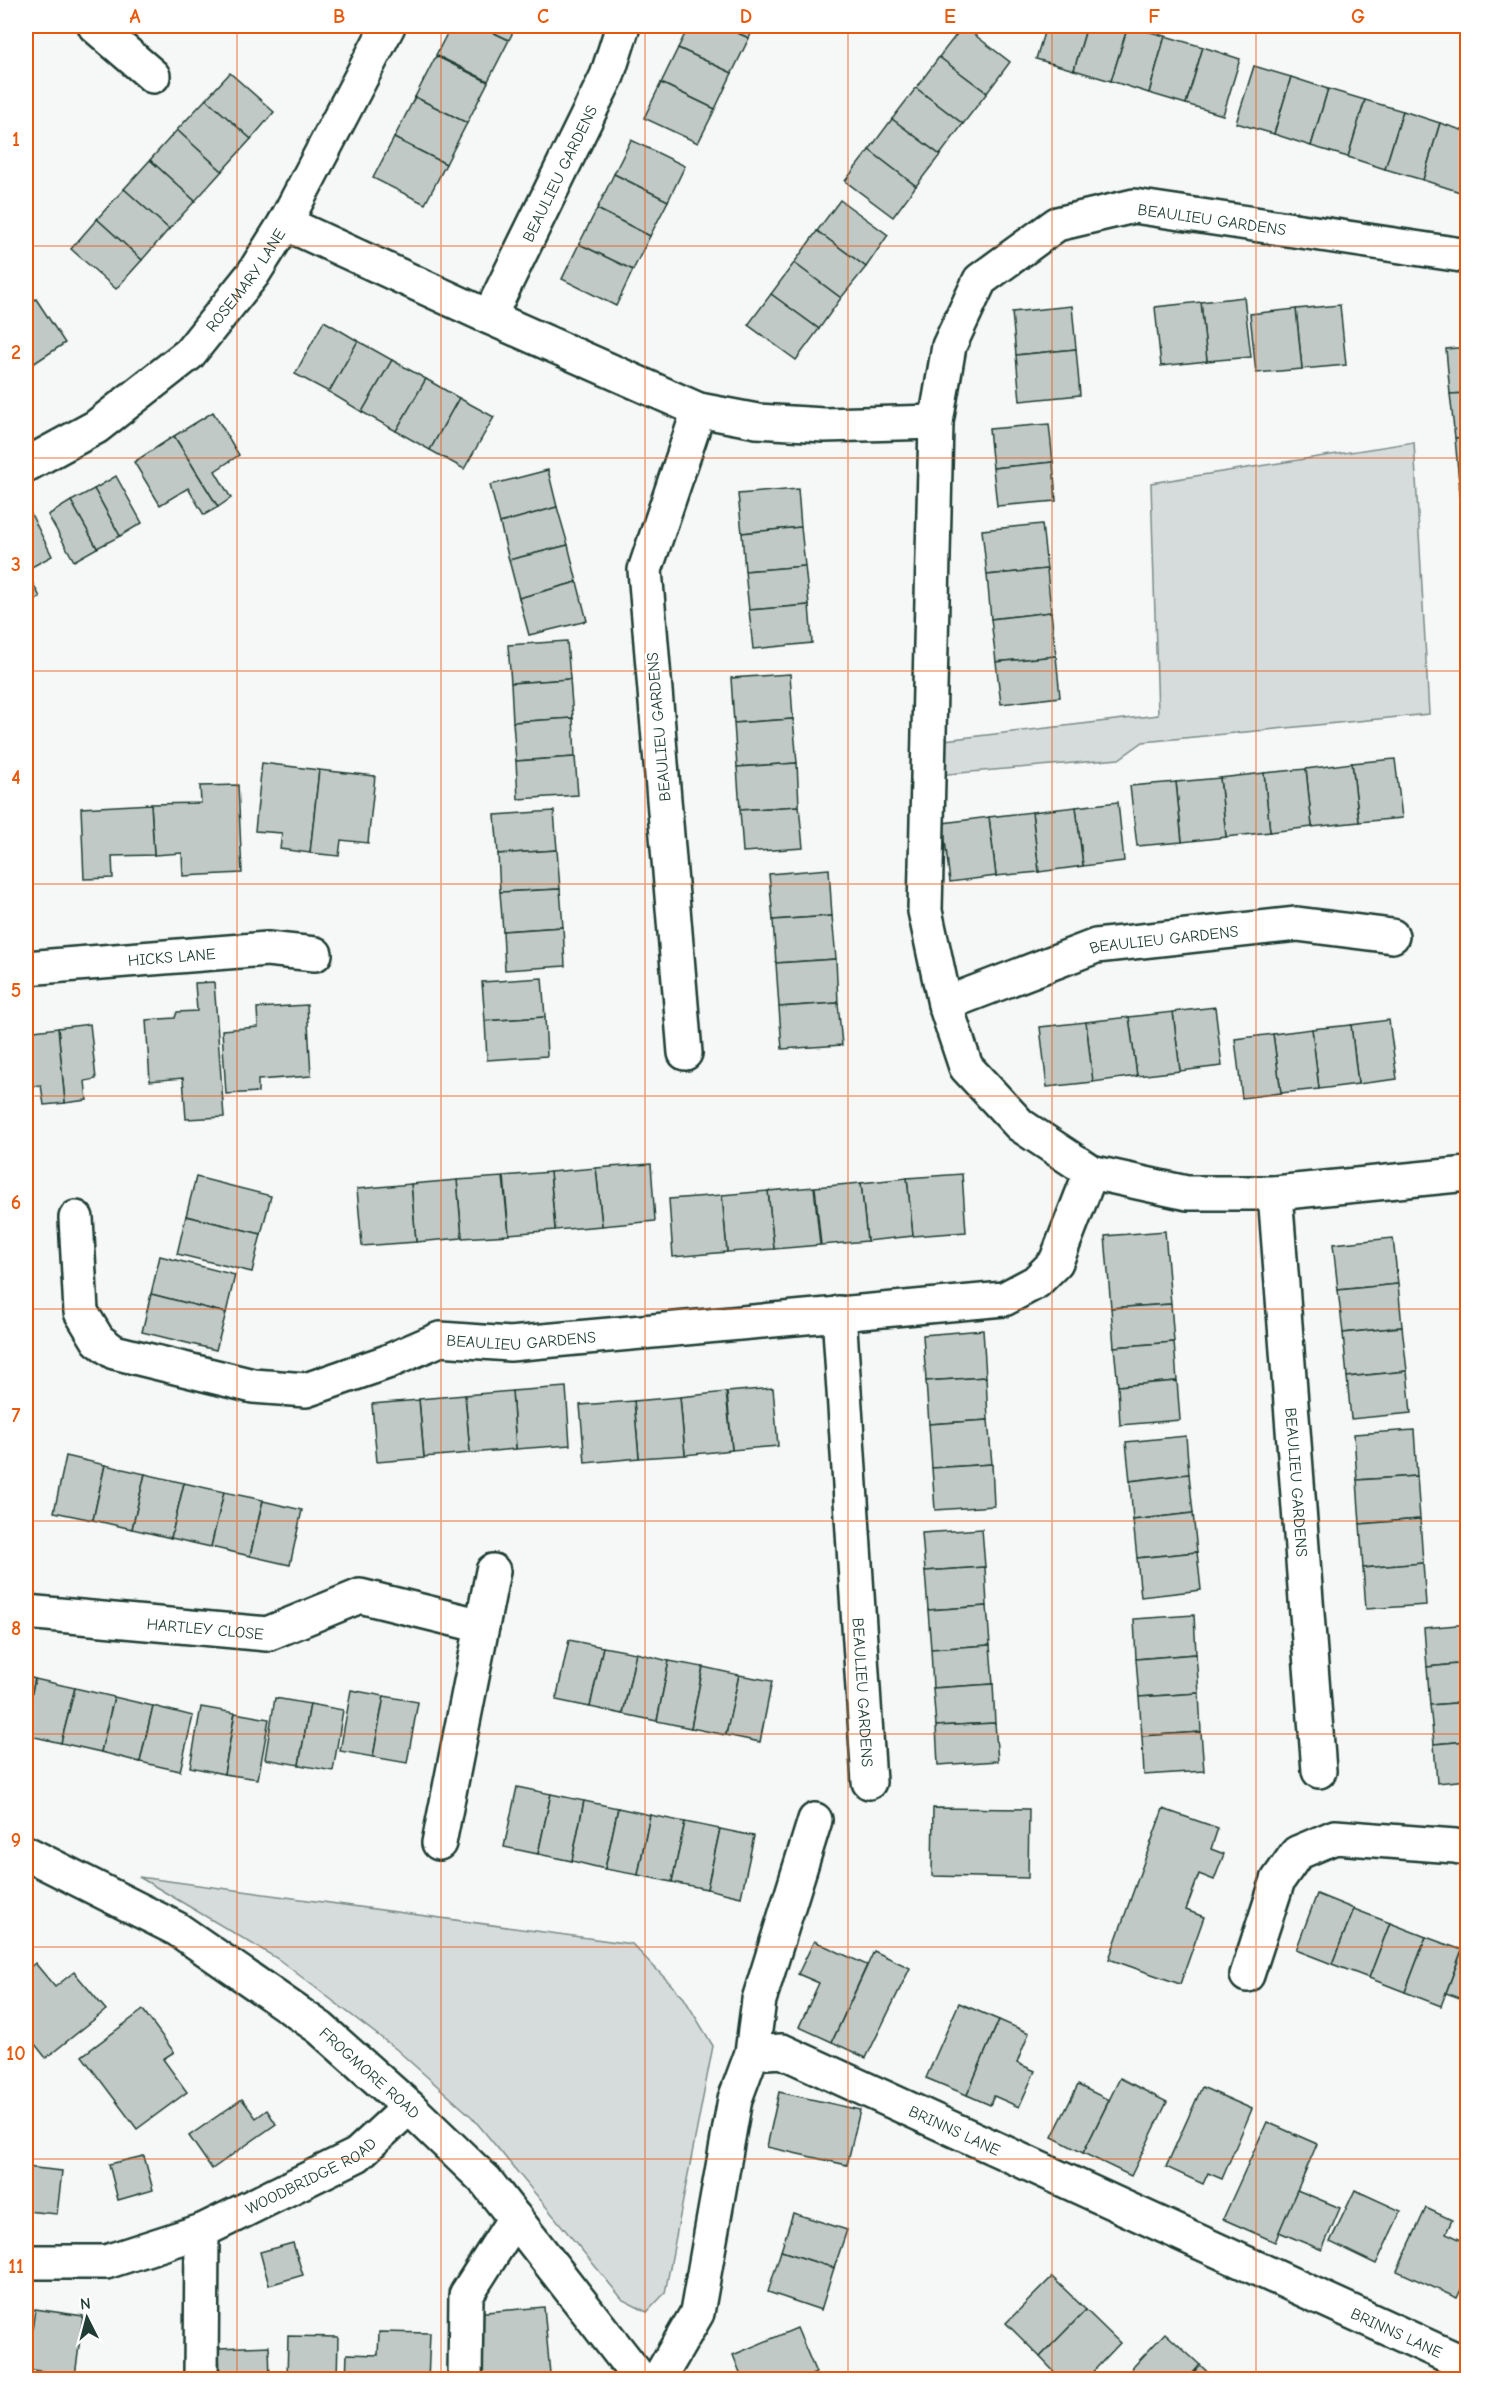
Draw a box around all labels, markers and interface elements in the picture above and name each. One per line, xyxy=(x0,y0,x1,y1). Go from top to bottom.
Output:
text: A xyxy=(129,5,141,28)
text: B xyxy=(333,5,345,28)
text: C xyxy=(537,5,549,28)
text: D xyxy=(740,5,752,28)
text: E xyxy=(944,5,956,28)
text: F xyxy=(1148,5,1160,28)
text: G xyxy=(1351,5,1365,28)
street label: BEAULIEU GARDENS xyxy=(519,102,601,245)
text: 1 xyxy=(12,128,20,151)
street label: BEAULIEU GARDENS xyxy=(1137,201,1287,239)
street label: ROSEMARY LANE xyxy=(203,225,289,336)
text: 2 xyxy=(11,341,21,364)
text: 3 xyxy=(11,553,21,576)
street label: BEAULIEU GARDENS xyxy=(643,651,674,802)
text: 4 xyxy=(11,766,21,789)
street label: BEAULIEU GARDENS xyxy=(1087,922,1240,958)
street label: HICKS LANE xyxy=(127,945,216,970)
text: 5 xyxy=(11,979,21,1002)
text: 6 xyxy=(11,1191,21,1214)
street label: BEAULIEU GARDENS xyxy=(446,1328,597,1354)
text: 7 xyxy=(12,1404,21,1427)
street label: BEAULIEU GARDENS xyxy=(1281,1407,1311,1558)
street label: HARTLEY CLOSE xyxy=(146,1615,265,1644)
text: 8 xyxy=(11,1617,21,1640)
street label: BEAULIEU GARDENS xyxy=(848,1617,876,1768)
text: 9 xyxy=(11,1829,21,1852)
street label: FROGMORE ROAD xyxy=(316,2024,423,2123)
text: 10 xyxy=(6,2042,26,2065)
street label: BRINNS LANE xyxy=(906,2102,1003,2160)
street label: WOODBRIDGE ROAD xyxy=(243,2134,380,2218)
text: 11 xyxy=(8,2255,24,2278)
north arrow xyxy=(57,2288,117,2348)
text: N xyxy=(79,2295,92,2314)
street label: BRINNS LANE xyxy=(1348,2305,1445,2362)

